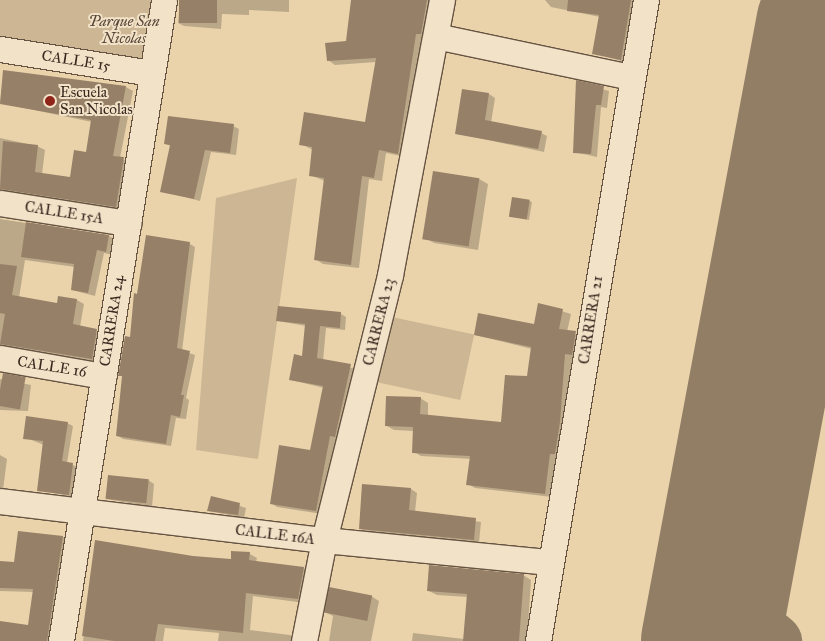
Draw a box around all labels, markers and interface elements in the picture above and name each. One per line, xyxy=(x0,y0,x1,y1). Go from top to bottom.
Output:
park label: Parque San Nicolas xyxy=(88,12,160,47)
street label: CALLE 15 xyxy=(40,47,112,75)
place label: Escuela San Nicolas xyxy=(60,83,133,118)
marker: Escuela San Nicolas xyxy=(44,95,56,107)
street label: CALLE 15A xyxy=(23,198,105,228)
street label: CARRERA 24 xyxy=(96,274,128,368)
street label: CARRERA 21 xyxy=(575,274,607,366)
street label: CARRERA 23 xyxy=(359,276,399,368)
street label: CALLE 16 xyxy=(16,353,88,381)
street label: CALLE 16A xyxy=(234,521,316,549)

